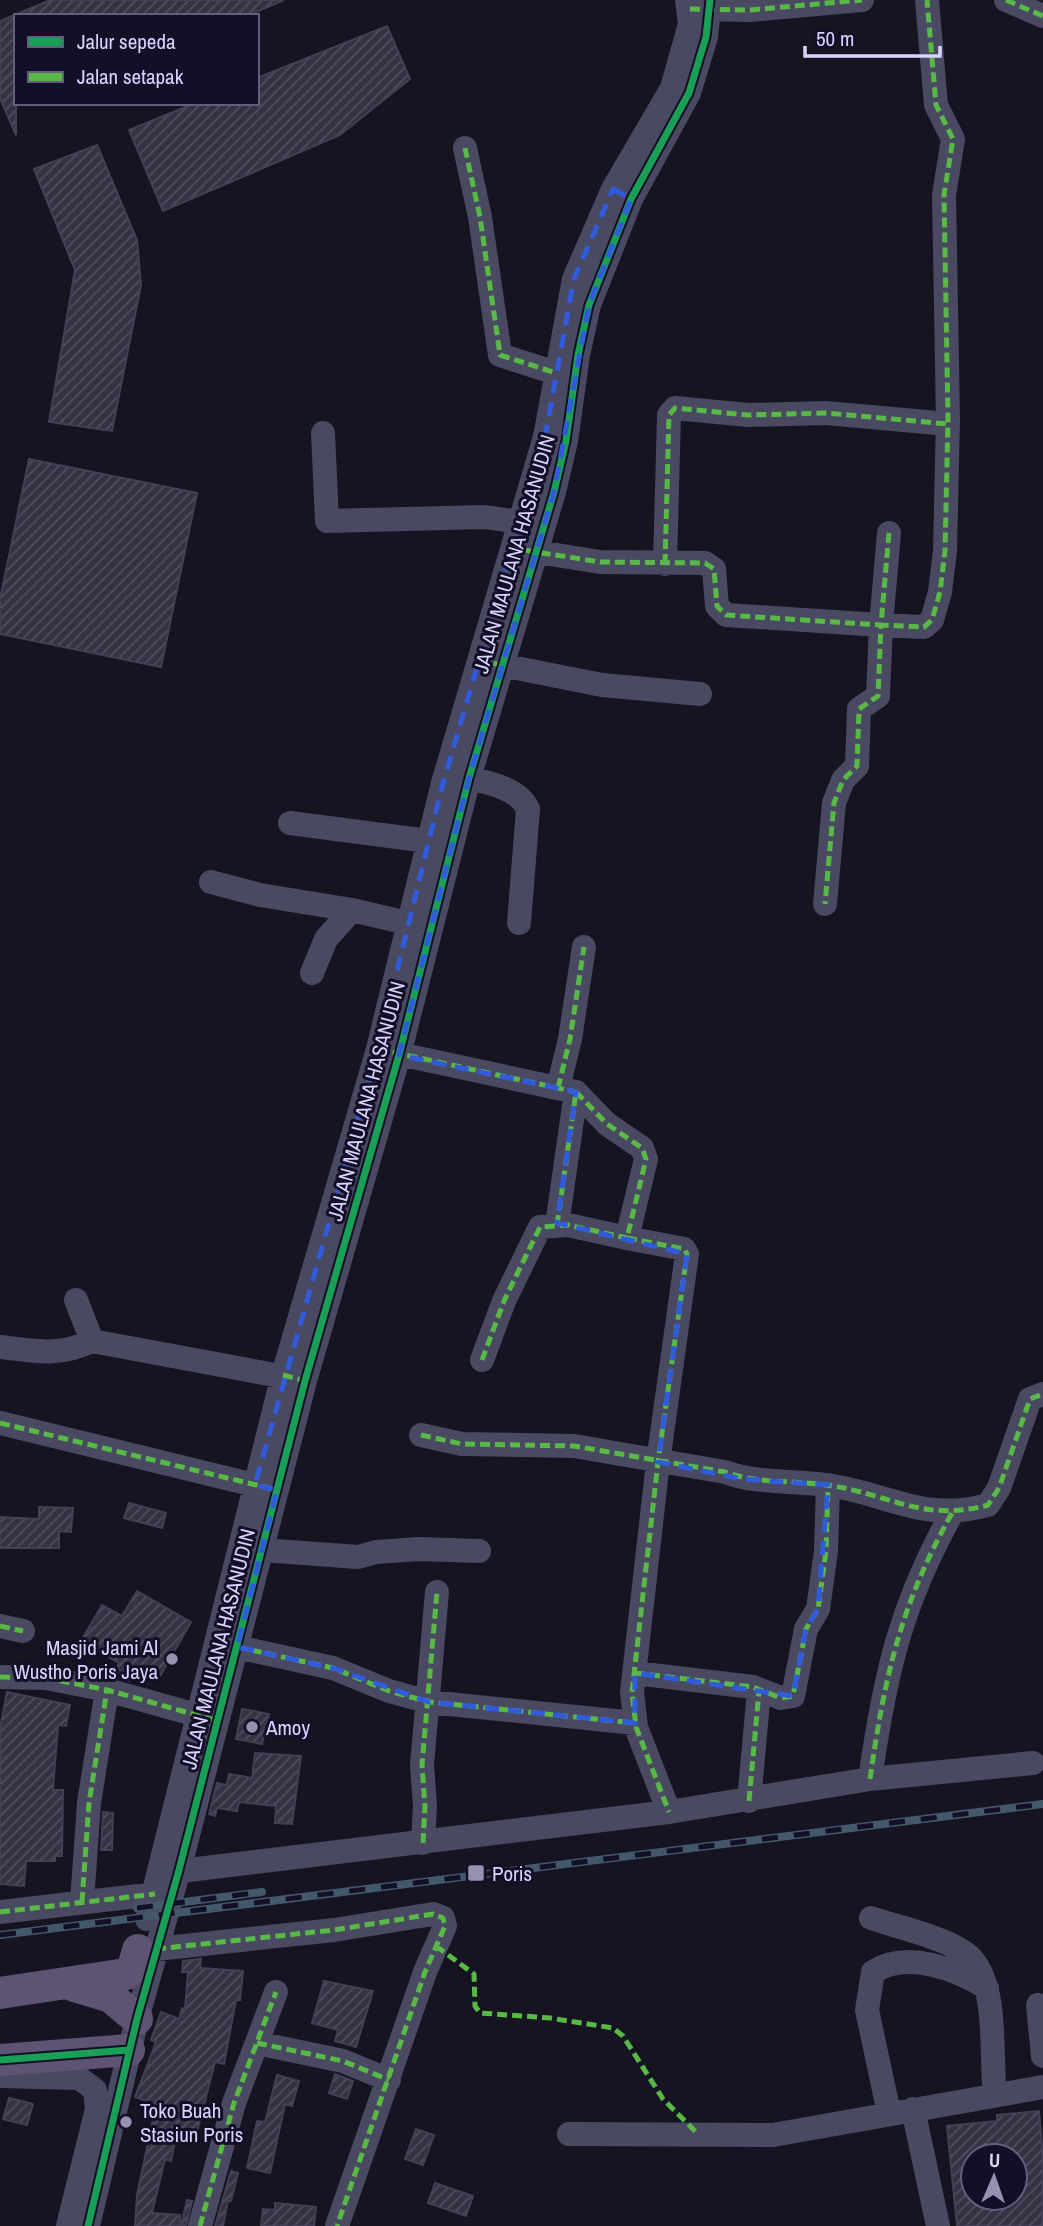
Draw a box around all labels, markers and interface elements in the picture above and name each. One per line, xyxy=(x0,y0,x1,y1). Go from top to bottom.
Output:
legend xyxy=(14,14,259,105)
scale bar xyxy=(805,14,940,58)
text: 50 m xyxy=(816,24,854,53)
text: Jalur sepeda xyxy=(77,27,176,56)
text: Jalan setapak xyxy=(77,62,184,91)
street label: JALAN MAULANA HASANUDIN xyxy=(466,431,562,677)
street label: JALAN MAULANA HASANUDIN xyxy=(320,978,412,1224)
street label: JALAN MAULANA HASANUDIN xyxy=(174,1526,262,1772)
place label: Masjid Jami Al Wustho Poris Jaya xyxy=(14,1633,158,1686)
marker: Masjid Jami Al Wustho Poris Jaya xyxy=(164,1651,180,1667)
place label: Amoy xyxy=(265,1713,310,1742)
marker: Amoy xyxy=(244,1719,260,1735)
place label: Poris xyxy=(492,1859,532,1888)
marker: Poris xyxy=(466,1863,486,1883)
place label: Toko Buah Stasiun Poris xyxy=(140,2096,243,2149)
marker: Toko Buah Stasiun Poris xyxy=(118,2114,134,2130)
north arrow xyxy=(959,2142,1029,2212)
text: U xyxy=(989,2147,1001,2173)

